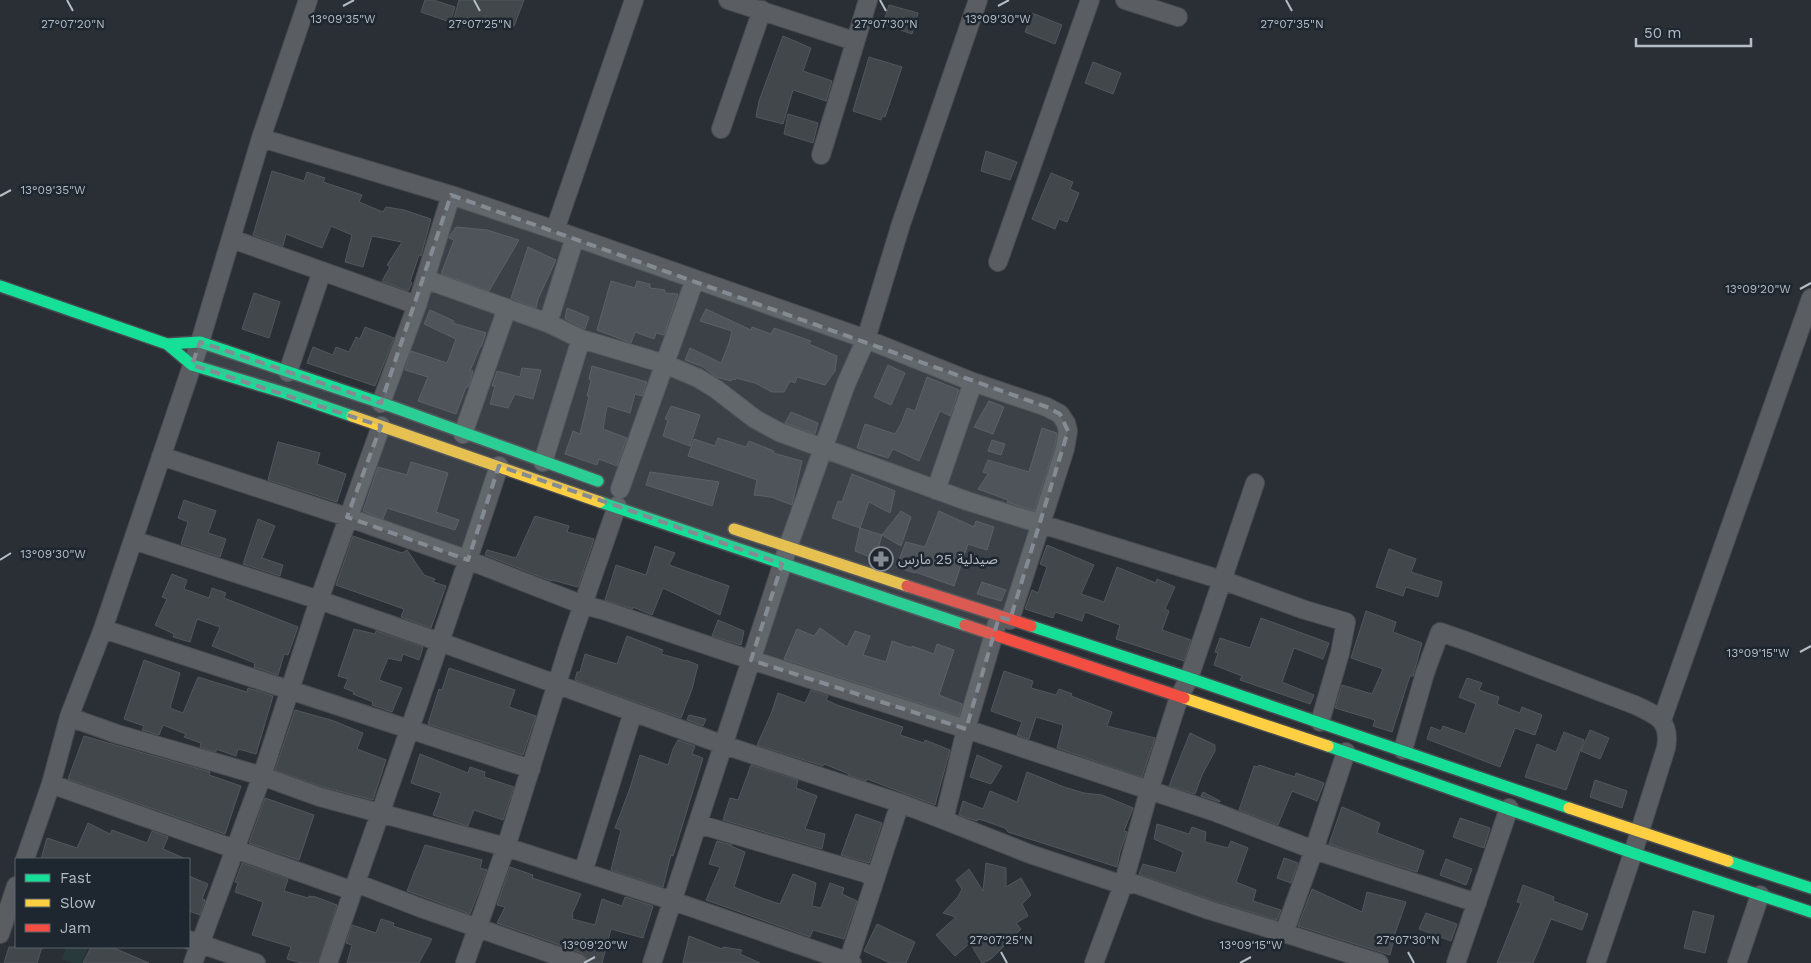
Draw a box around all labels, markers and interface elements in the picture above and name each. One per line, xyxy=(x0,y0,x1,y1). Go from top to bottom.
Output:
text: 13°09'35"W xyxy=(310,12,376,26)
text: 13°09'30"W xyxy=(965,12,1031,26)
scale bar xyxy=(1636,15,1751,47)
text: 27°07'20"N xyxy=(41,17,105,31)
text: 27°07'25"N xyxy=(448,17,512,31)
text: 27°07'30"N xyxy=(854,17,918,31)
text: 27°07'35"N xyxy=(1260,17,1324,31)
text: 50 m xyxy=(1644,24,1681,42)
text: 13°09'35"W xyxy=(20,183,86,197)
text: 13°09'20"W xyxy=(1725,282,1791,296)
pharmacy icon: صيدلية 25 مارس xyxy=(868,546,894,572)
text: 13°09'30"W xyxy=(20,547,86,561)
place label: صيدلية 25 مارس xyxy=(898,551,998,568)
text: 13°09'15"W xyxy=(1727,646,1790,660)
legend xyxy=(15,858,190,948)
text: Fast xyxy=(60,869,92,887)
text: Slow xyxy=(60,894,96,912)
text: Jam xyxy=(60,919,91,937)
text: 27°07'25"N xyxy=(969,933,1033,947)
text: 27°07'30"N xyxy=(1376,933,1440,947)
text: 13°09'20"W xyxy=(562,938,628,952)
text: 13°09'15"W xyxy=(1220,938,1283,952)

